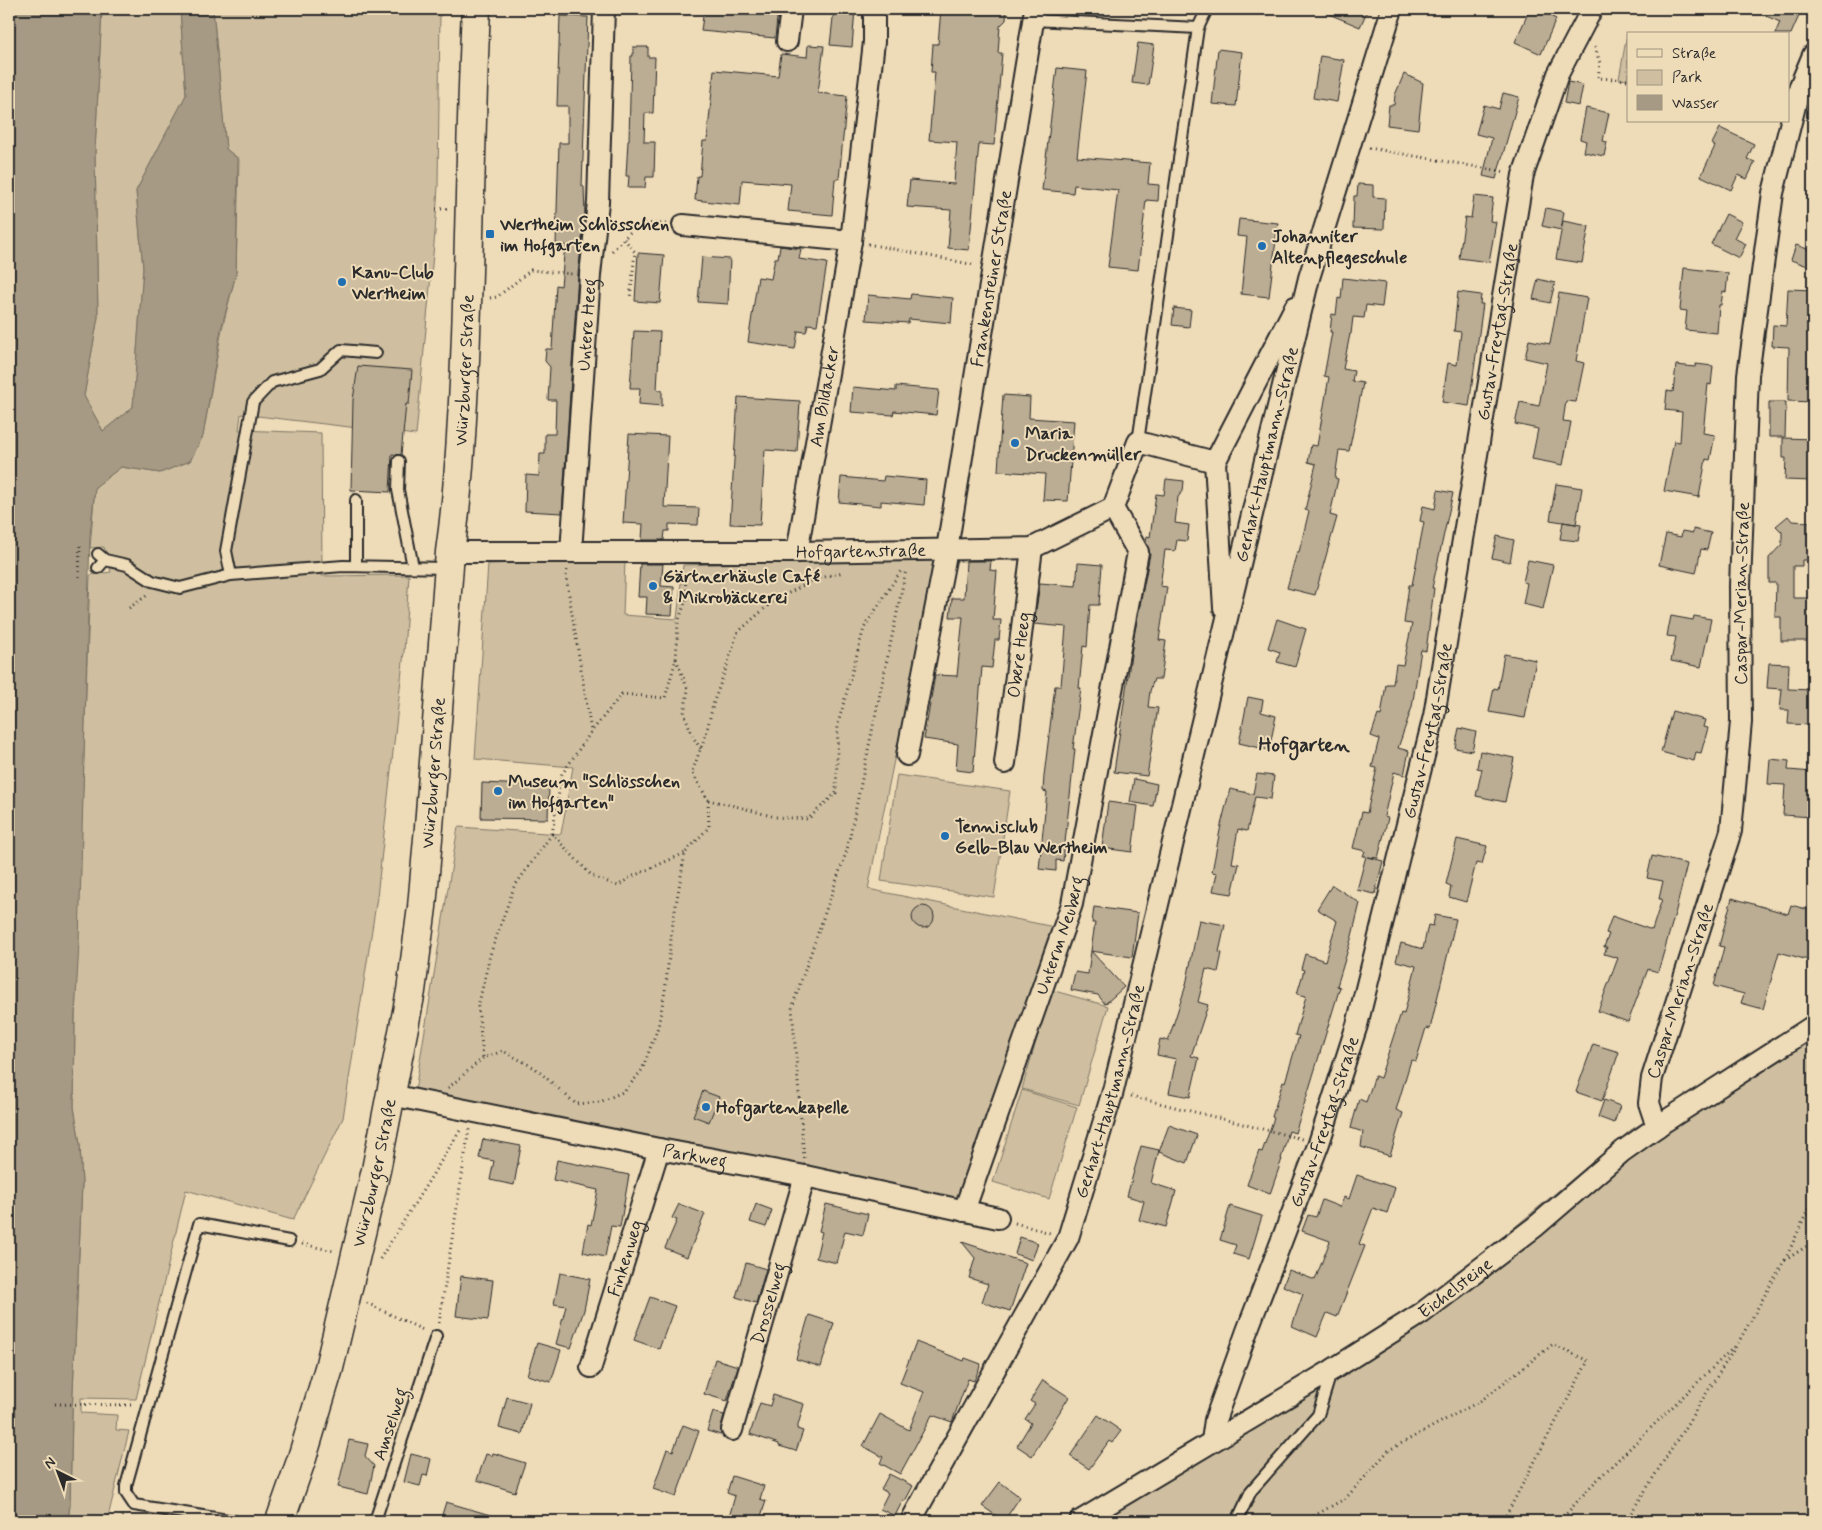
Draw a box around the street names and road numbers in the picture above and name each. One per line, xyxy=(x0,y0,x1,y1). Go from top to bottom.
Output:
street label: Frankensteiner Straße xyxy=(966,188,1018,369)
street label: Gustav-Freytag-Straße xyxy=(1472,241,1525,422)
street label: Untere Heeg xyxy=(572,277,605,372)
street label: Würzburger Straße xyxy=(449,294,480,447)
street label: Am Bildacker xyxy=(804,344,846,449)
street label: Gerhart-Hauptmann-Straße xyxy=(1230,344,1305,565)
street label: Caspar-Merian-Straße xyxy=(1729,501,1756,685)
street label: Hofgartenstraße xyxy=(796,539,926,566)
street label: Obere Heeg xyxy=(1002,611,1038,699)
street label: Gustav-Freytag-Straße xyxy=(1398,641,1459,821)
street label: Würzburger Straße xyxy=(416,696,452,849)
street label: Unterm Neuberg xyxy=(1030,874,1092,998)
street label: Caspar-Merian-Straße xyxy=(1641,900,1720,1082)
street label: Gerhart-Hauptmann-Straße xyxy=(1070,982,1151,1202)
street label: Gustav-Freytag-Straße xyxy=(1284,1033,1366,1211)
street label: Würzburger Straße xyxy=(347,1096,403,1250)
street label: Parkweg xyxy=(661,1139,729,1176)
street label: Finkenweg xyxy=(603,1217,650,1300)
street label: Eichelsteige xyxy=(1414,1252,1498,1325)
street label: Drosselweg xyxy=(746,1260,795,1347)
street label: Amselweg xyxy=(368,1385,416,1464)

